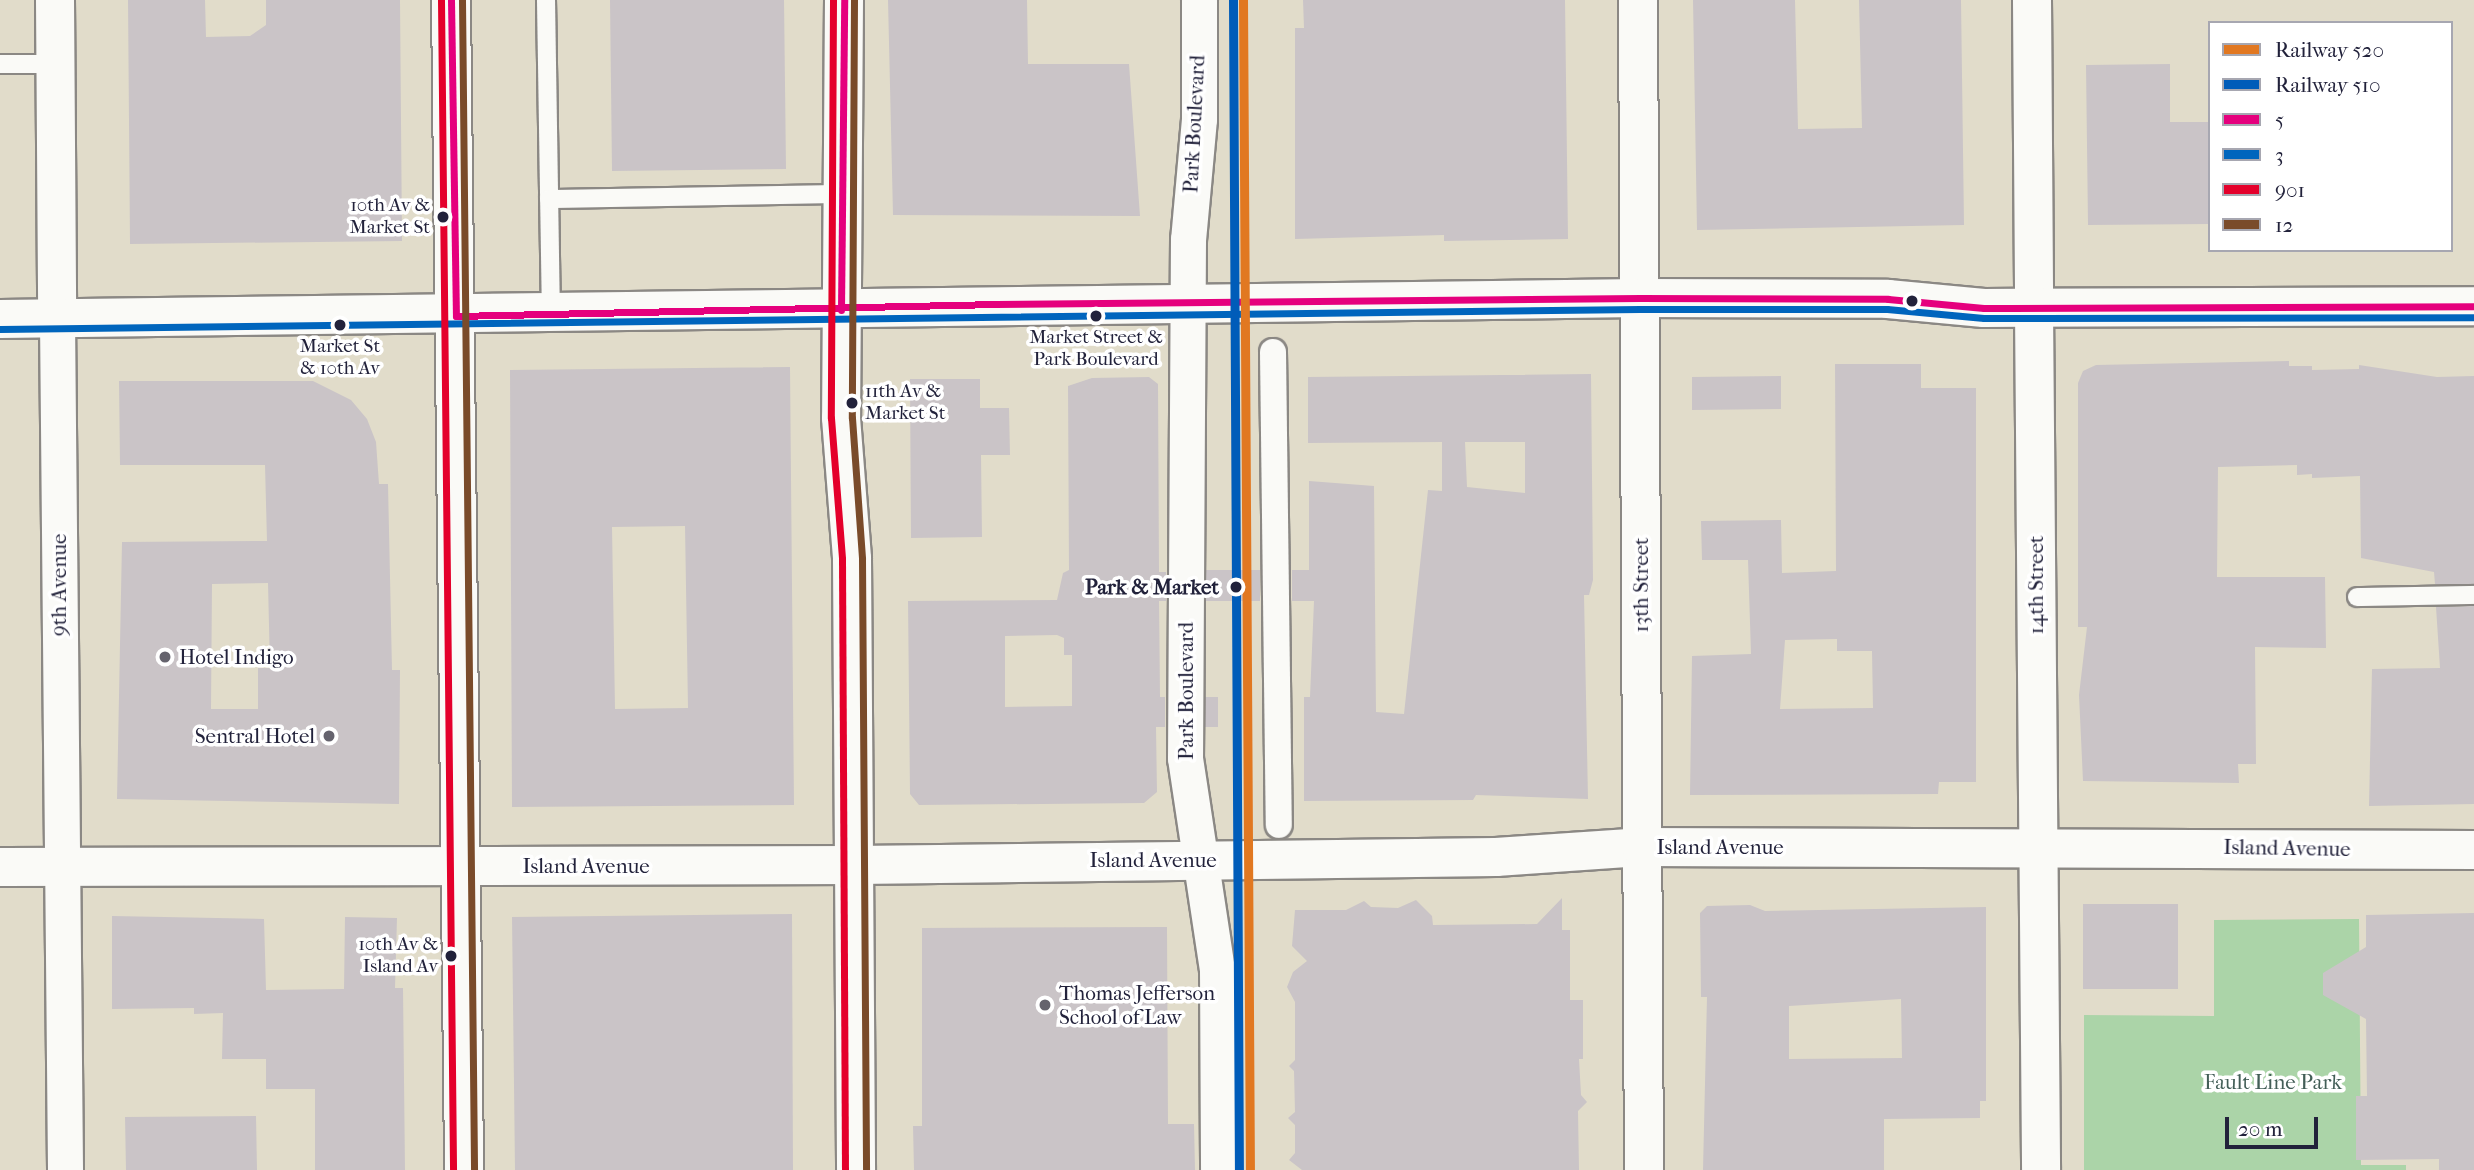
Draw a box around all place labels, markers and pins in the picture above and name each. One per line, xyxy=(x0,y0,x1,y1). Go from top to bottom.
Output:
place label: 10th Av & Market St xyxy=(350,195,430,239)
marker: 10th Av & Market St xyxy=(436,210,450,224)
unlabelled marker xyxy=(1905,294,1919,308)
marker: Market Street & Park Boulevard xyxy=(1089,309,1103,323)
marker: Market St & 10th Av xyxy=(333,318,347,332)
place label: Market Street & Park Boulevard xyxy=(1029,327,1163,371)
place label: Market St & 10th Av xyxy=(300,336,380,380)
place label: 11th Av & Market St xyxy=(865,381,945,425)
marker: 11th Av & Market St xyxy=(845,396,859,410)
place label: Park & Market xyxy=(1085,574,1219,600)
marker: Park & Market xyxy=(1225,576,1247,598)
place label: Hotel Indigo xyxy=(179,644,294,670)
marker: Hotel Indigo xyxy=(157,649,173,665)
place label: Sentral Hotel xyxy=(195,723,315,749)
marker: Sentral Hotel xyxy=(321,728,337,744)
place label: 10th Av & Island Av xyxy=(358,934,438,978)
marker: 10th Av & Island Av xyxy=(444,949,458,963)
place label: Thomas Jefferson School of Law xyxy=(1059,980,1215,1030)
marker: Thomas Jefferson School of Law xyxy=(1037,997,1053,1013)

